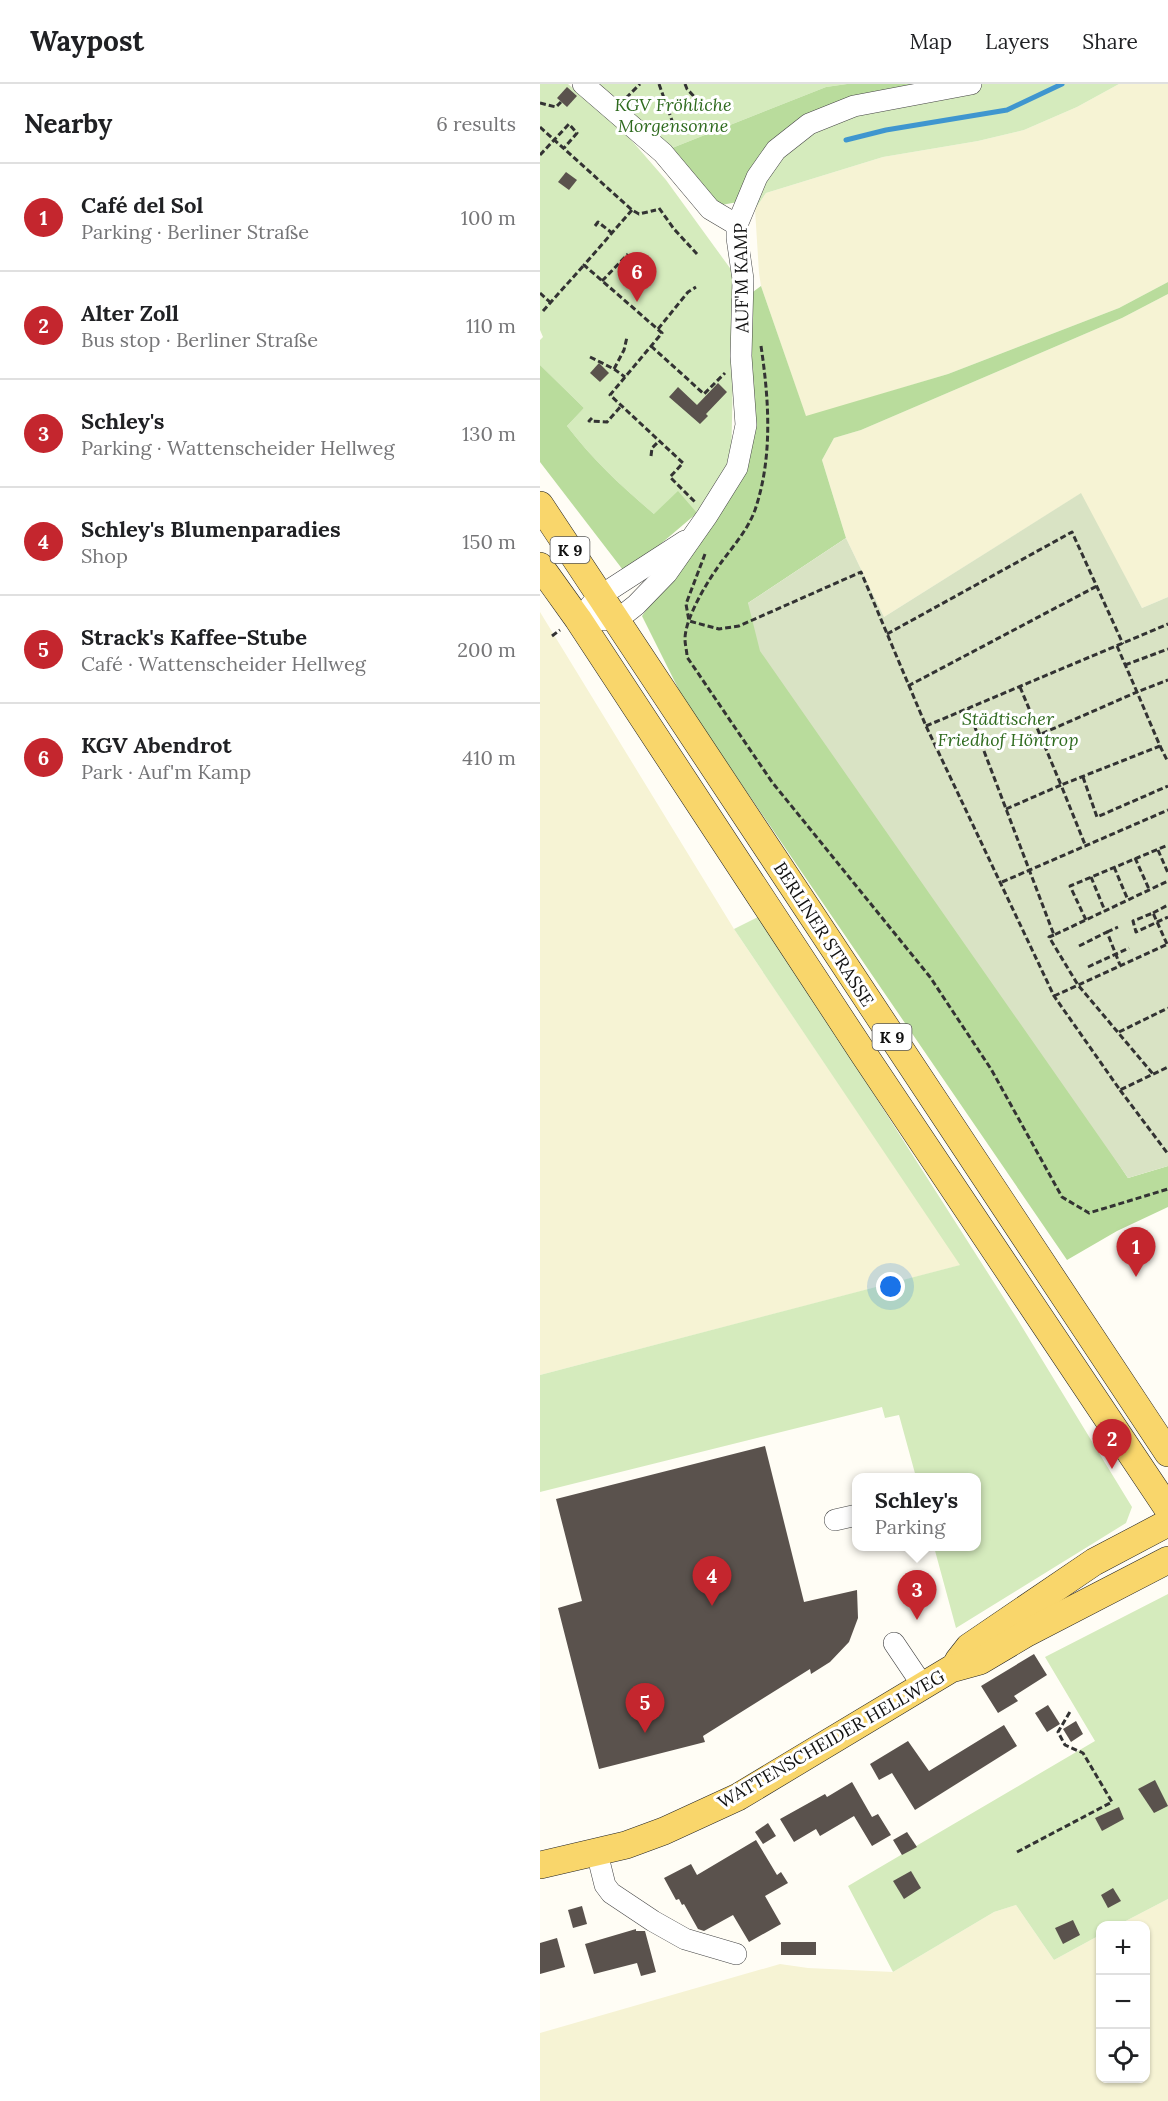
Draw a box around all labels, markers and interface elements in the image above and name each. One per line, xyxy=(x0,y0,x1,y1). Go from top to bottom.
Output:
text: Waypost xyxy=(30,23,144,59)
text: Map xyxy=(909,28,952,55)
text: Layers xyxy=(985,28,1049,55)
text: Share xyxy=(1082,28,1138,55)
park label: KGV Fröhliche Morgensonne xyxy=(614,93,732,137)
text: Nearby xyxy=(24,107,112,140)
text: 6 results xyxy=(436,111,516,136)
text: Café del Sol xyxy=(81,191,203,219)
text: 1 xyxy=(39,205,48,230)
text: 100 m xyxy=(461,205,516,230)
text: Parking · Berliner Straße xyxy=(81,219,309,244)
street label: AUF'M KAMP xyxy=(729,223,753,334)
pin: 6 xyxy=(618,252,656,302)
text: Alter Zoll xyxy=(81,299,179,327)
text: 2 xyxy=(38,313,49,338)
text: 110 m xyxy=(466,313,516,338)
text: Bus stop · Berliner Straße xyxy=(81,327,318,352)
text: Schley's xyxy=(81,407,165,435)
text: 3 xyxy=(38,421,49,446)
text: 130 m xyxy=(462,421,516,446)
text: Parking · Wattenscheider Hellweg xyxy=(81,435,394,460)
text: Schley's Blumenparadies xyxy=(81,515,341,543)
text: 4 xyxy=(38,529,49,554)
text: 150 m xyxy=(462,529,516,554)
road number: K 9 xyxy=(550,537,590,563)
text: Shop xyxy=(81,543,128,568)
text: Strack's Kaffee-Stube xyxy=(81,623,307,651)
text: 5 xyxy=(38,637,49,662)
text: 200 m xyxy=(457,637,516,662)
text: Café · Wattenscheider Hellweg xyxy=(81,651,366,676)
park label: Städtischer Friedhof Höntrop xyxy=(938,707,1078,751)
text: KGV Abendrot xyxy=(81,731,232,759)
text: 6 xyxy=(38,745,49,770)
text: 410 m xyxy=(462,745,516,770)
text: Park · Auf'm Kamp xyxy=(81,759,251,784)
street label: BERLINER STRASSE xyxy=(769,857,879,1011)
road number: K 9 xyxy=(872,1024,912,1050)
pin: 1 xyxy=(1116,1228,1156,1277)
your location xyxy=(876,1272,905,1301)
pin: 2 xyxy=(1092,1420,1132,1469)
popup xyxy=(852,1473,981,1551)
text: Schley's xyxy=(875,1486,958,1514)
text: Parking xyxy=(875,1514,945,1539)
pin: 4 xyxy=(692,1556,732,1606)
pin: 3 xyxy=(898,1570,937,1620)
street label: WATTENSCHEIDER HELLWEG xyxy=(713,1664,949,1814)
pin: 5 xyxy=(626,1684,664,1733)
map controls xyxy=(1096,1921,1150,2083)
button: + xyxy=(1096,1921,1150,1975)
button: − xyxy=(1096,1975,1150,2029)
button: locate xyxy=(1096,2029,1150,2083)

